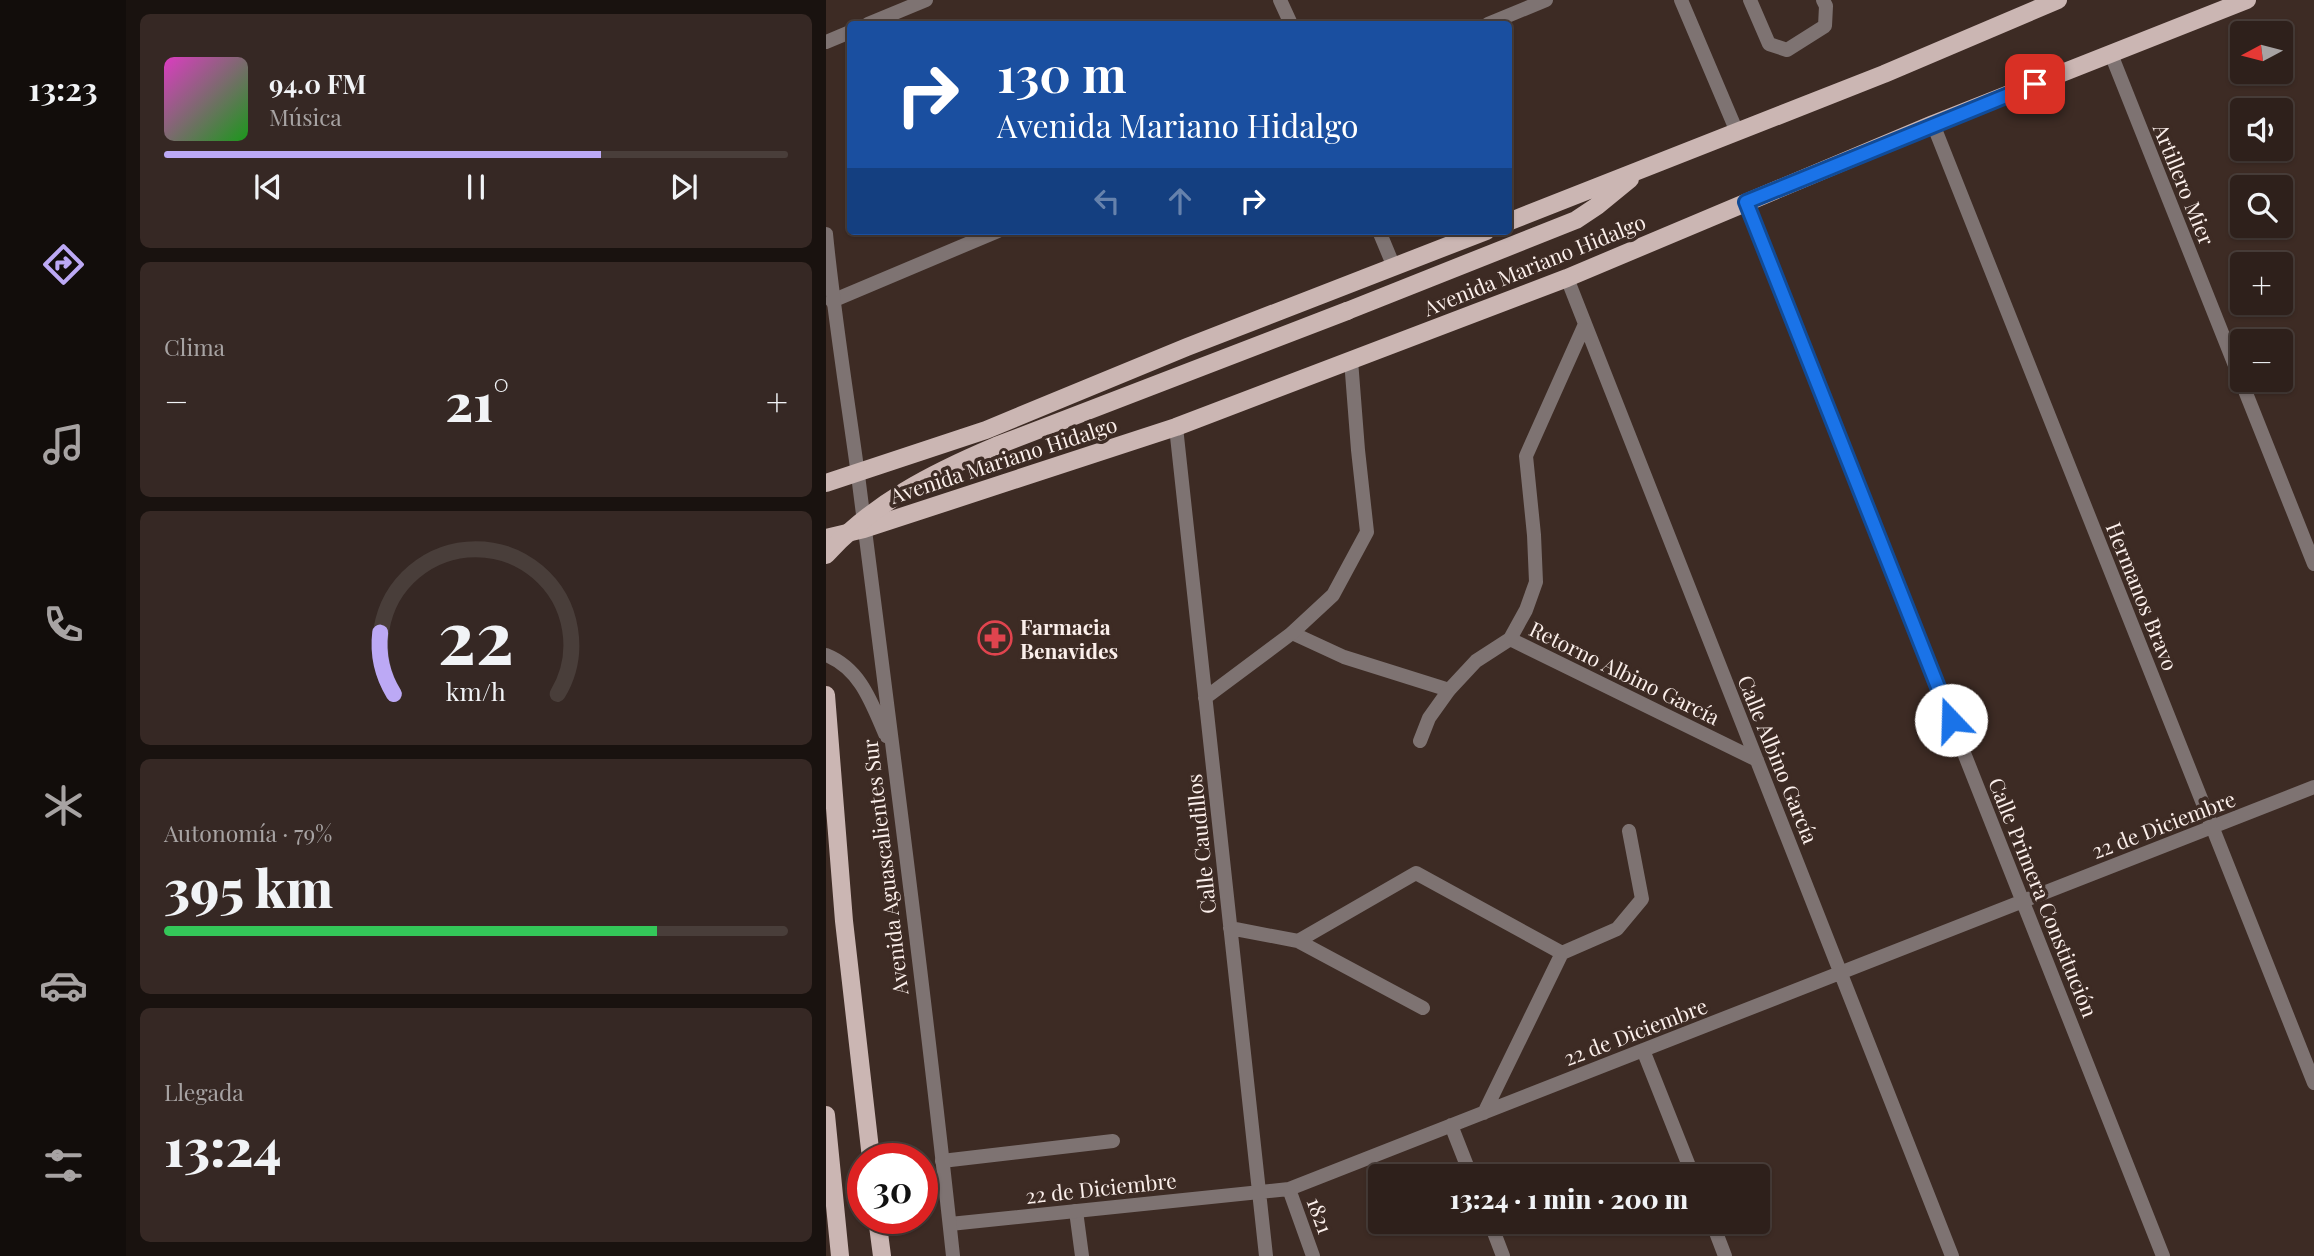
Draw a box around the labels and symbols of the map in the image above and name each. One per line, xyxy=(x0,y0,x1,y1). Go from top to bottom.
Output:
north arrow xyxy=(2230,21,2292,84)
pin xyxy=(2005,54,2065,114)
street label: Artillero Mier xyxy=(2148,118,2222,249)
street label: Avenida Mariano Hidalgo xyxy=(1418,207,1649,322)
street label: Avenida Mariano Hidalgo xyxy=(885,409,1120,509)
street label: Hermanos Bravo xyxy=(2101,518,2185,674)
place label: Farmacia Benavides xyxy=(1020,612,1118,664)
street label: Retorno Albino García xyxy=(1525,614,1725,731)
pharmacy icon: Farmacia Benavides xyxy=(976,619,1014,657)
street label: Calle Albino García xyxy=(1732,671,1826,848)
position arrow xyxy=(1914,683,1988,757)
street label: Avenida Aguascalientes Sur xyxy=(854,737,914,997)
street label: Calle Caudillos xyxy=(1179,773,1221,915)
street label: Calle Primera Constitución xyxy=(1983,773,2105,1021)
street label: 22 de Diciembre xyxy=(2087,784,2239,864)
street label: 22 de Diciembre xyxy=(1559,991,1711,1071)
speed limit sign: 30 xyxy=(847,1143,938,1234)
street label: 22 de Diciembre xyxy=(1024,1165,1178,1209)
street label: 1821 xyxy=(1302,1193,1340,1237)

